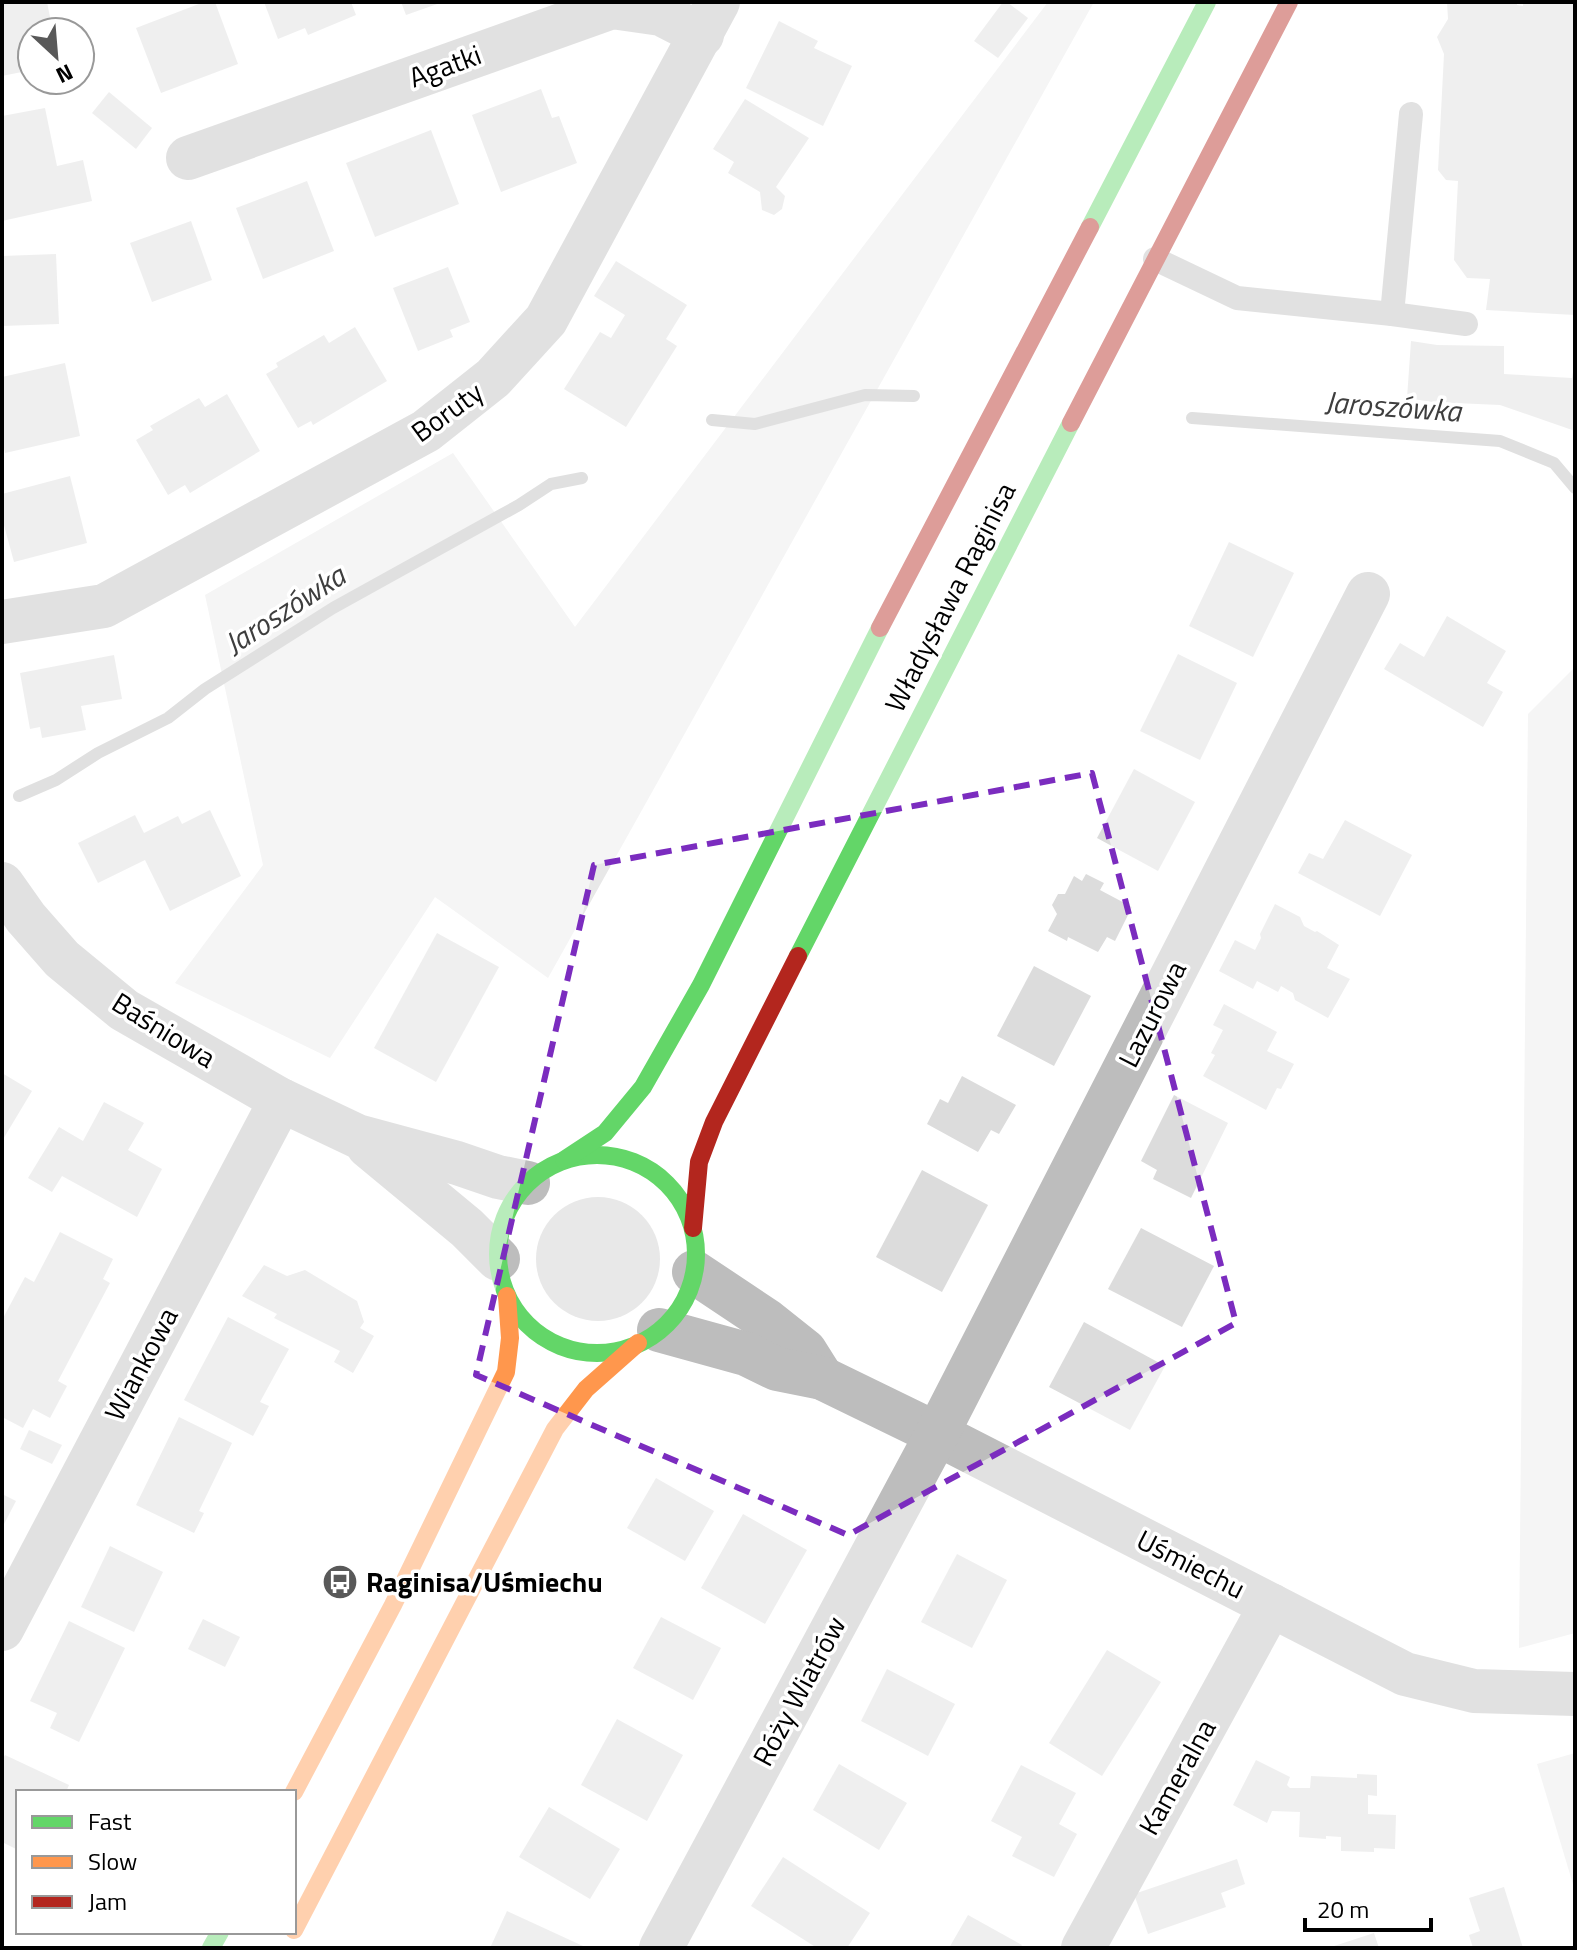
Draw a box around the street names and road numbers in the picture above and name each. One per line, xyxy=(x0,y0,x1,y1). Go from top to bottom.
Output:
street label: Agatki xyxy=(403,33,487,98)
street label: Boruty xyxy=(402,371,492,452)
street label: Władysława Raginisa xyxy=(873,474,1026,719)
street label: Lazurowa xyxy=(1106,953,1197,1074)
street label: Baśniowa xyxy=(104,981,225,1078)
street label: Wiankowa xyxy=(93,1299,188,1428)
street label: Uśmiechu xyxy=(1129,1518,1253,1609)
street label: Róży Wiatrów xyxy=(741,1608,856,1773)
street label: Kameralna xyxy=(1127,1711,1226,1843)

